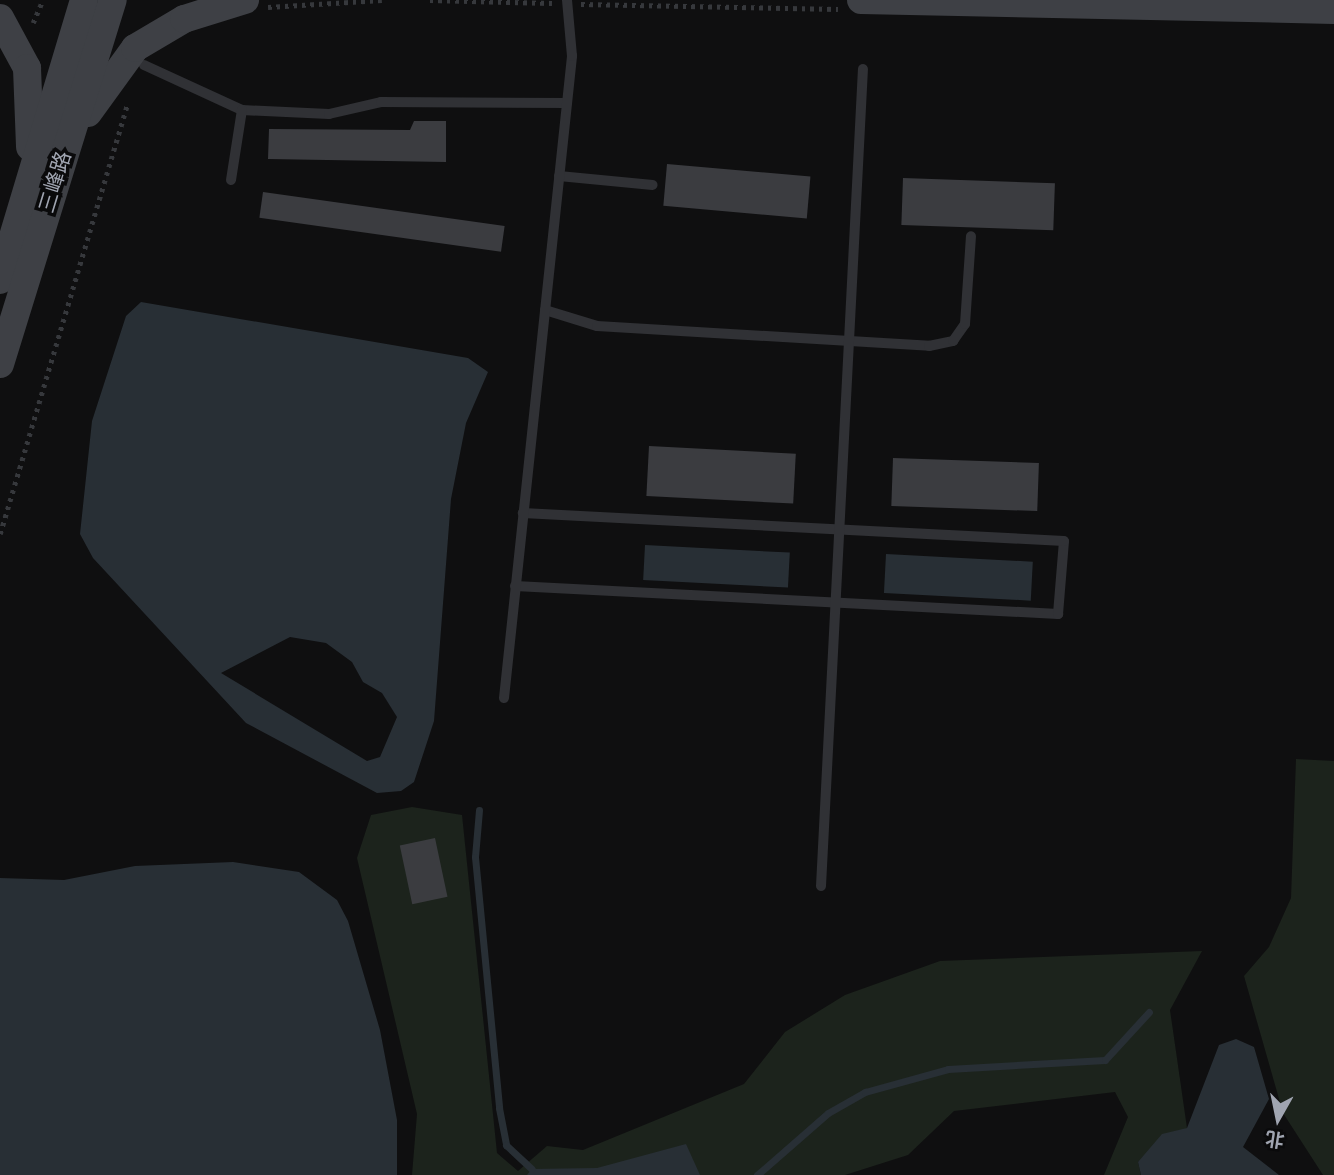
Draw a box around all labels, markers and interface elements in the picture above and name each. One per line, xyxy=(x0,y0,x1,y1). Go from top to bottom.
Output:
street label: 三峰路 xyxy=(34,148,76,216)
north arrow xyxy=(1243,1084,1313,1154)
text: 北 xyxy=(1263,1126,1286,1153)

